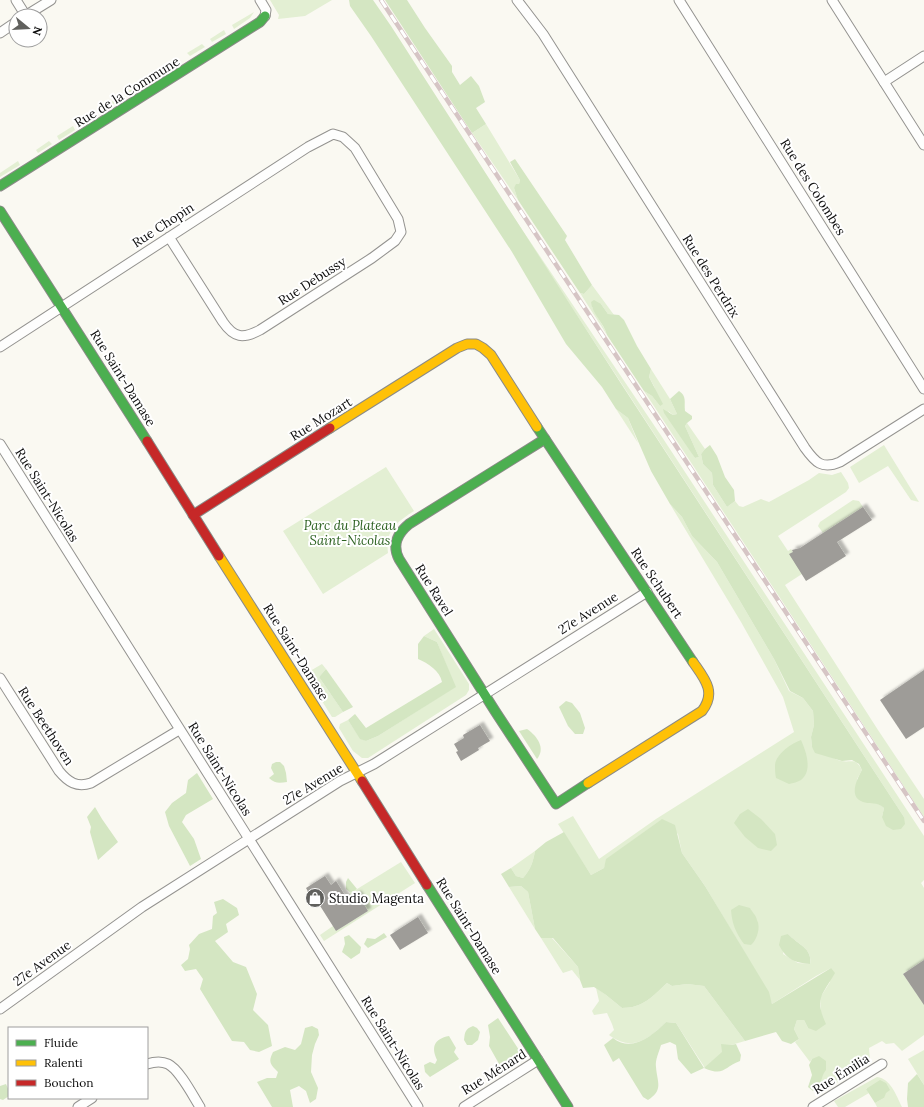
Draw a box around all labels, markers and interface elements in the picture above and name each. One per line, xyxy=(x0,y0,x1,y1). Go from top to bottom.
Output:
north arrow xyxy=(8,8,48,48)
text: N xyxy=(29,25,45,38)
street label: Rue de la Commune xyxy=(71,53,183,131)
street label: Rue des Colombes xyxy=(776,136,850,238)
street label: Rue Chopin xyxy=(129,199,197,251)
street label: Rue des Perdrix xyxy=(679,231,743,321)
street label: Rue Debussy xyxy=(275,253,349,309)
street label: Rue Saint-Damase xyxy=(86,327,160,429)
street label: Rue Mozart xyxy=(287,393,355,445)
street label: Rue Saint-Nicolas xyxy=(11,445,83,545)
park label: Parc du Plateau Saint-Nicolas xyxy=(304,517,397,549)
street label: Rue Schubert xyxy=(627,544,687,622)
street label: Rue Ravel xyxy=(411,561,457,620)
street label: 27e Avenue xyxy=(555,588,621,638)
street label: Rue Saint-Damase xyxy=(259,601,333,703)
street label: Rue Beethoven xyxy=(14,684,78,769)
street label: Rue Saint-Nicolas xyxy=(184,719,256,819)
street label: 27e Avenue xyxy=(280,759,346,809)
street label: Rue Saint-Damase xyxy=(432,875,506,977)
shop icon: Studio Magenta xyxy=(304,887,326,909)
place label: Studio Magenta xyxy=(329,890,424,907)
street label: 27e Avenue xyxy=(10,936,74,990)
street label: Rue Saint-Nicolas xyxy=(357,993,429,1093)
legend xyxy=(8,1027,148,1099)
text: Fluide xyxy=(44,1035,79,1050)
street label: Rue Ménard xyxy=(458,1045,530,1099)
street label: Rue Émilia xyxy=(810,1050,873,1098)
text: Ralenti xyxy=(44,1055,83,1070)
text: Bouchon xyxy=(44,1075,94,1090)

